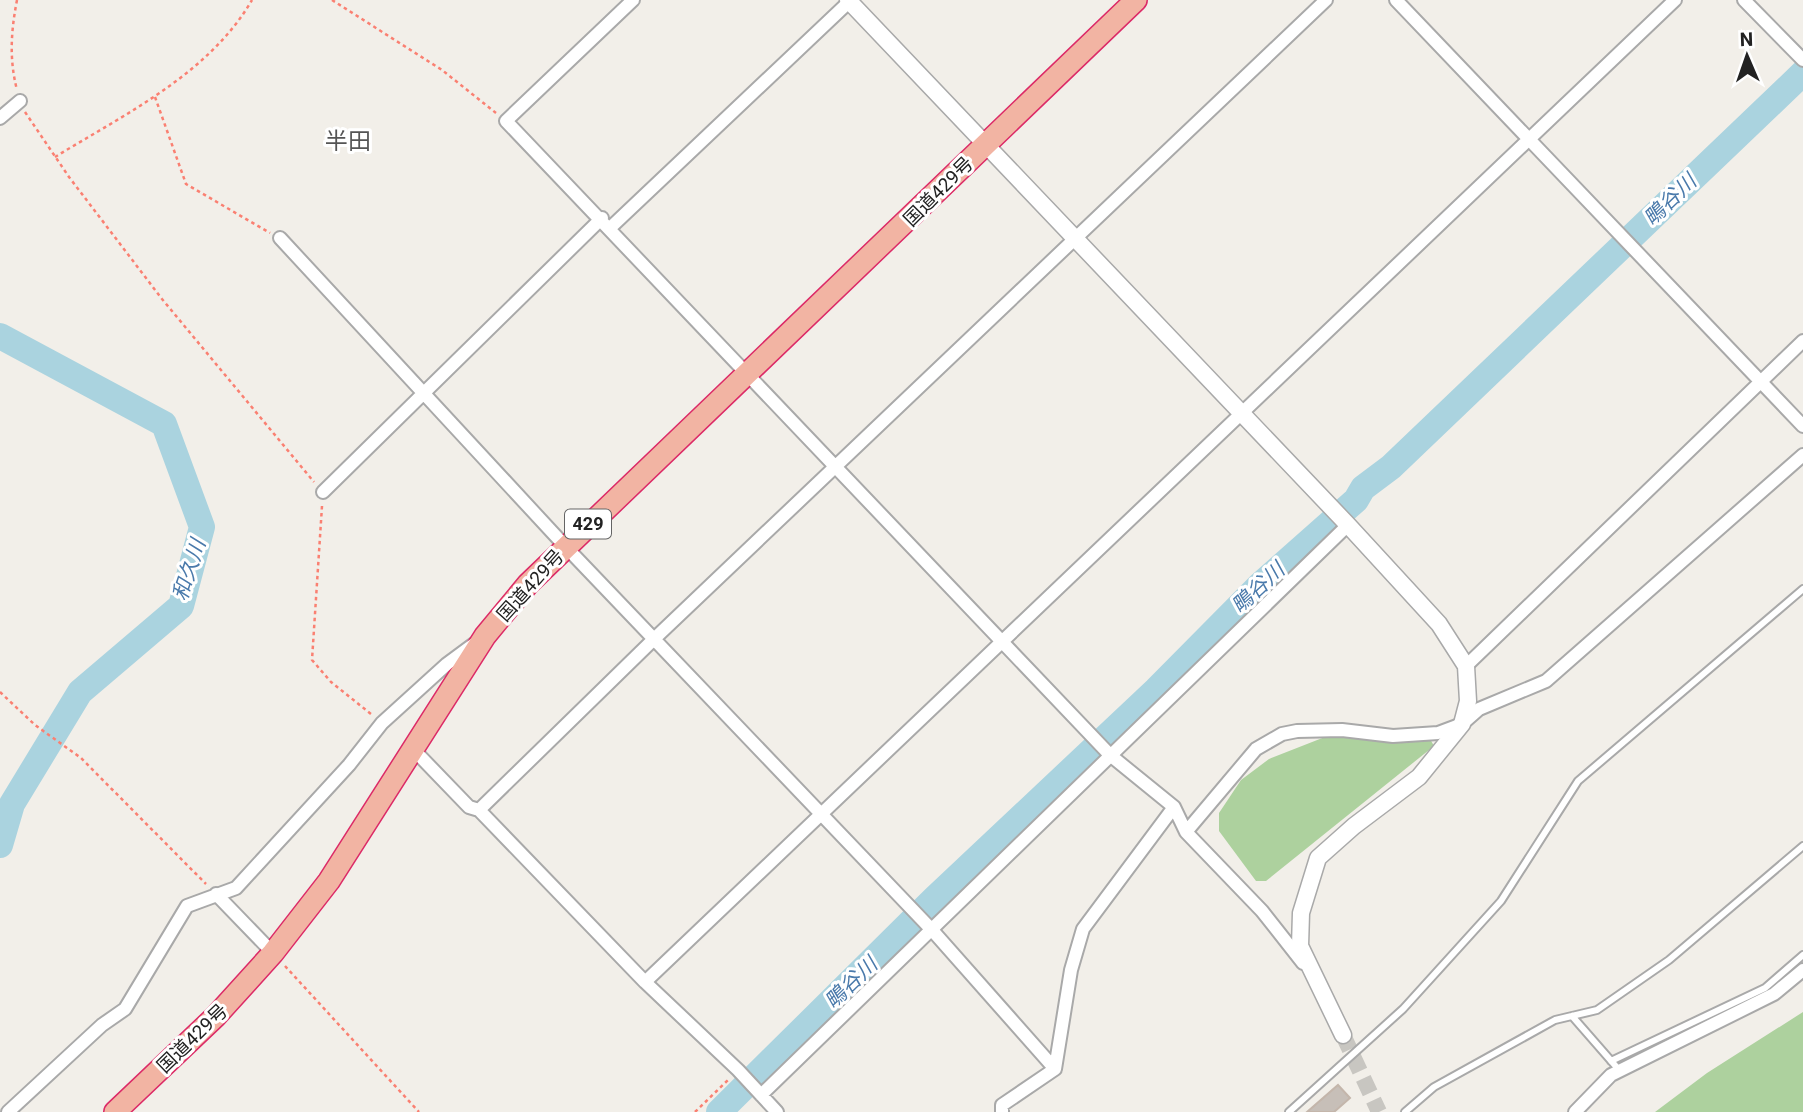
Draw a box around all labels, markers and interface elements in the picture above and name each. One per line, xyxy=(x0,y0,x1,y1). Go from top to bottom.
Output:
north arrow xyxy=(1712,21,1782,91)
text: N xyxy=(1739,28,1754,51)
district label: 半田 xyxy=(325,128,371,155)
street label: 国道429号 xyxy=(899,152,978,231)
water label: 鴫谷川 xyxy=(1639,168,1702,231)
road number: 429 xyxy=(565,510,611,538)
water label: 和久川 xyxy=(168,534,211,604)
street label: 国道429号 xyxy=(492,545,569,626)
water label: 鴫谷川 xyxy=(1227,556,1291,618)
water label: 鴫谷川 xyxy=(820,951,883,1014)
street label: 国道429号 xyxy=(152,999,232,1078)

